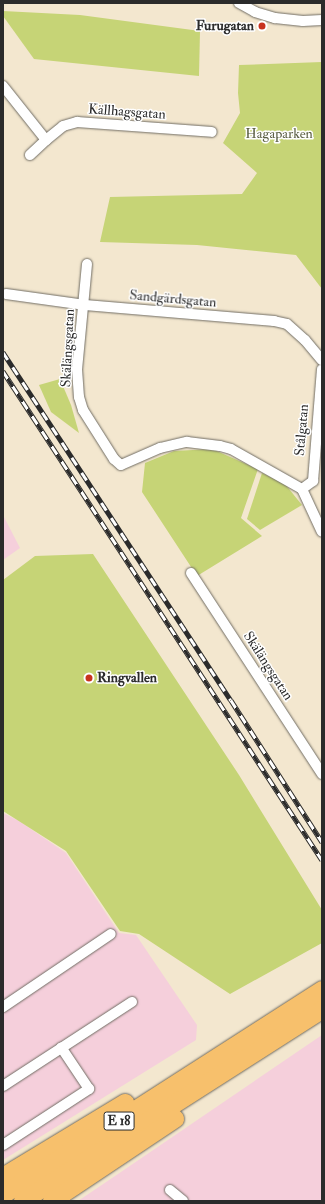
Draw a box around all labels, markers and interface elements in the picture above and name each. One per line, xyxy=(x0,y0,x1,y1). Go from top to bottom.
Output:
place label: Furugatan xyxy=(196,18,254,34)
marker: Furugatan xyxy=(257,21,267,31)
street label: Källhagsgatan xyxy=(88,101,166,123)
park label: Hagaparken xyxy=(245,126,313,142)
street label: Sandgärdsgatan xyxy=(129,287,217,311)
street label: Skälängsgatan xyxy=(58,308,78,388)
street label: Stålgatan xyxy=(291,403,313,457)
street label: Skälängsgatan xyxy=(240,628,296,704)
place label: Ringvallen xyxy=(97,670,157,686)
marker: Ringvallen xyxy=(84,673,94,683)
road number: E 18 xyxy=(103,1110,135,1132)

